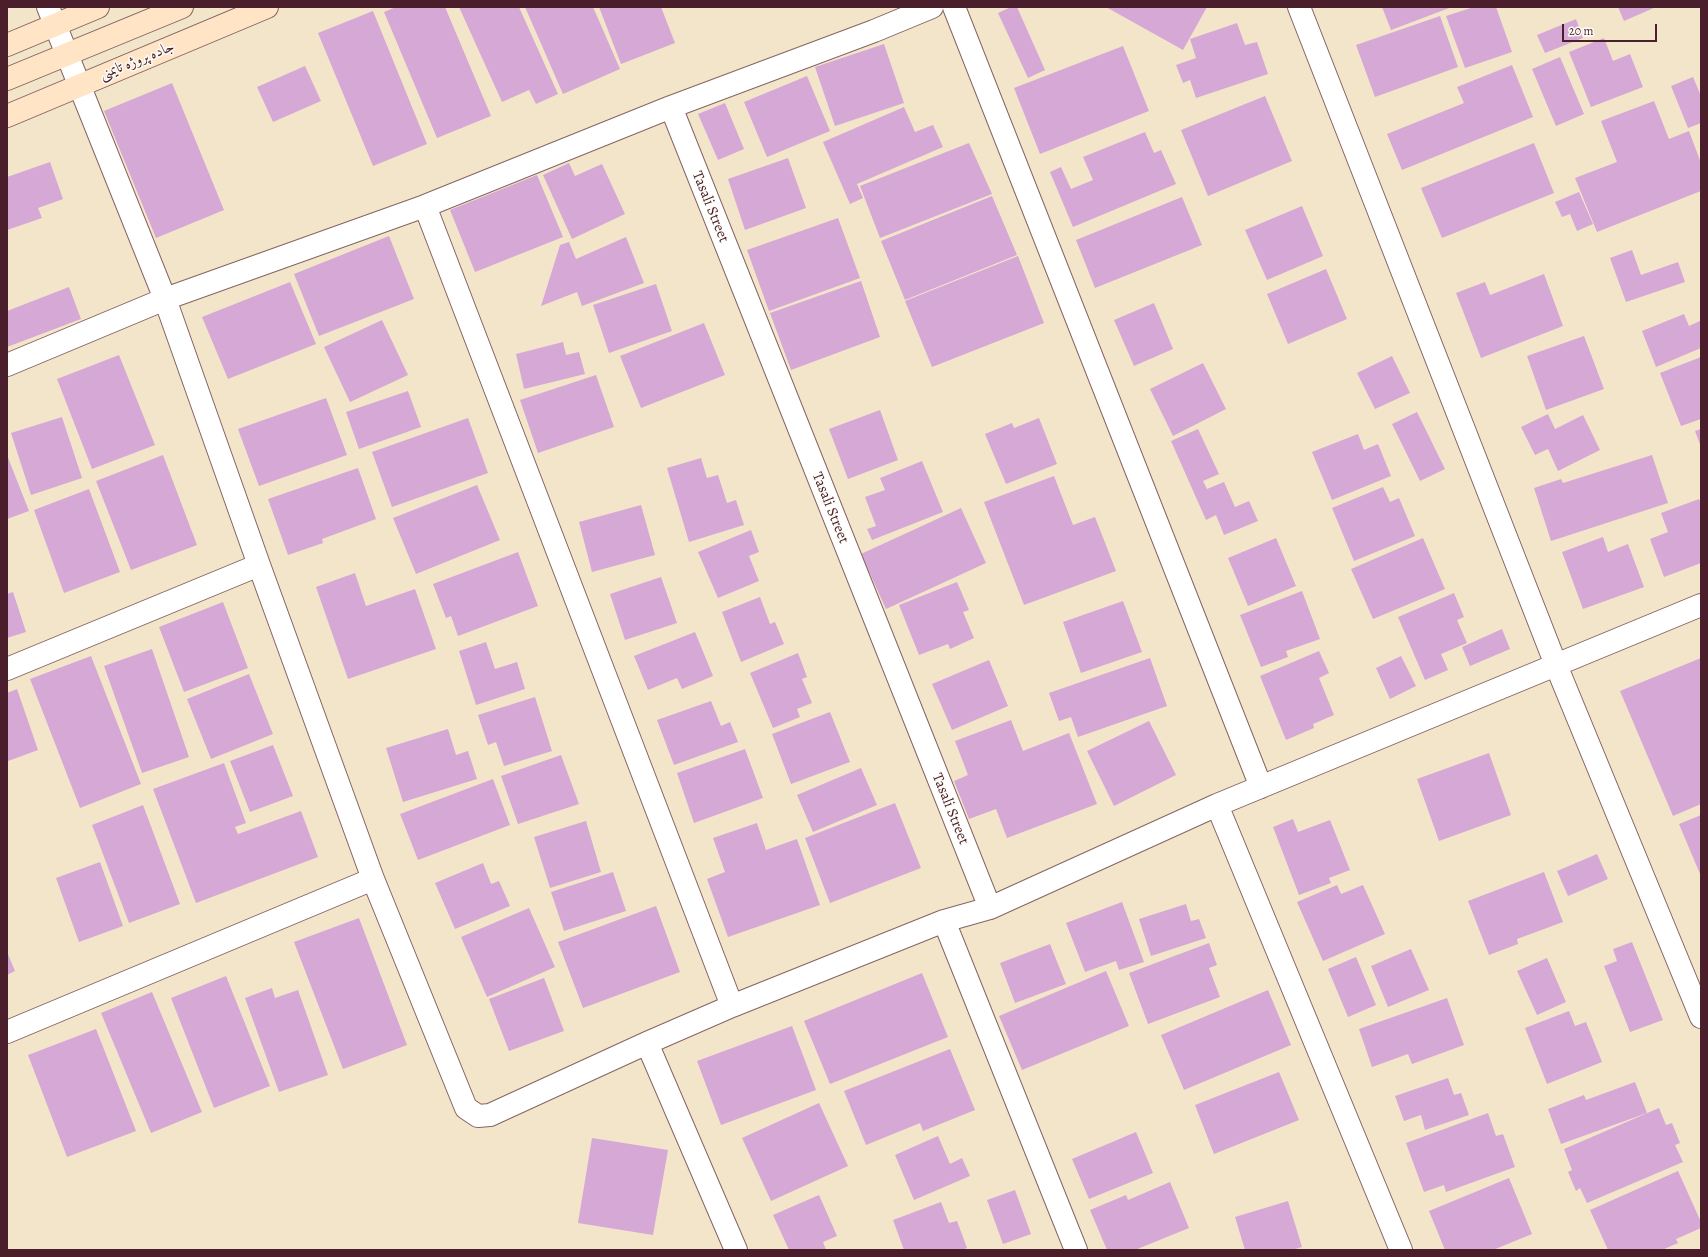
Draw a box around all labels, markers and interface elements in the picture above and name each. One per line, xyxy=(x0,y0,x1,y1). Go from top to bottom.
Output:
scale bar xyxy=(1564,16,1659,42)
text: 20 m xyxy=(1569,23,1593,39)
street label: جاده پروژه تایمنی xyxy=(97,38,177,84)
street label: Tasali Street xyxy=(688,169,732,245)
street label: Tasali Street xyxy=(808,470,852,546)
street label: Tasali Street xyxy=(928,771,972,847)

